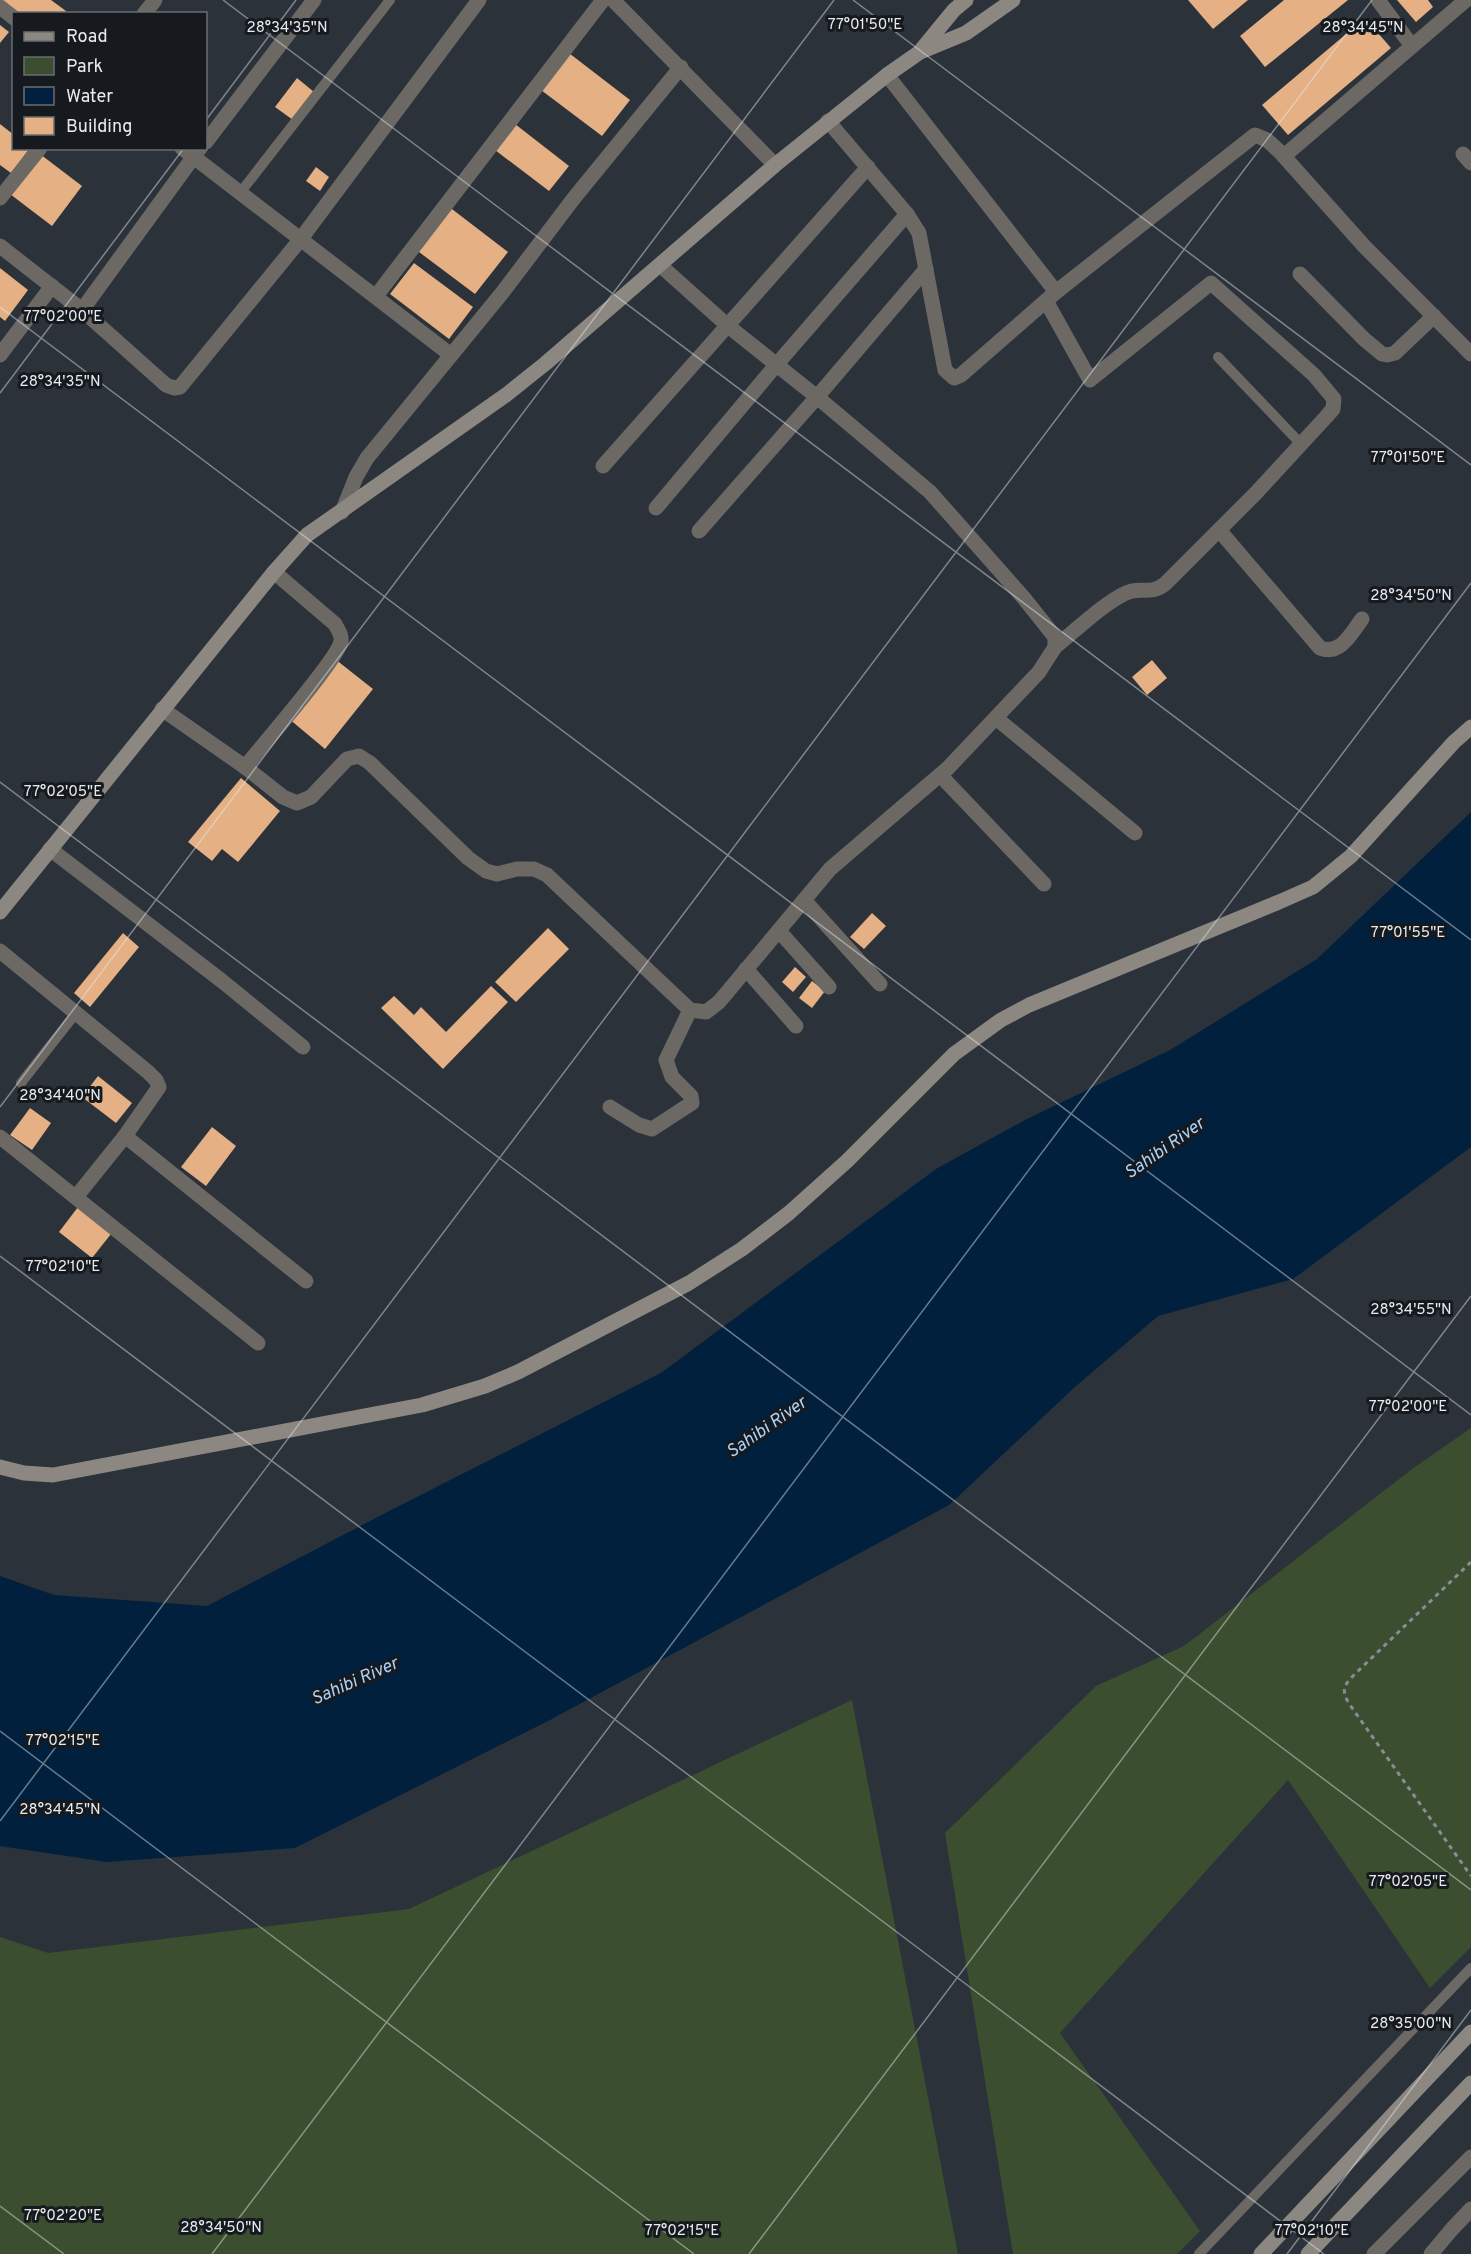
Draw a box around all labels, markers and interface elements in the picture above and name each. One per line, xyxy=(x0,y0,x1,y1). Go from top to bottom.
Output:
legend xyxy=(12,12,207,150)
text: 77°01'50"E xyxy=(828,16,902,35)
text: 28°34'35"N xyxy=(246,19,328,38)
text: 28°34'45"N xyxy=(1322,19,1404,38)
text: Road xyxy=(66,26,108,49)
text: Park xyxy=(66,56,103,79)
text: Water xyxy=(66,86,113,109)
text: Building xyxy=(66,116,132,139)
text: 77°02'00"E xyxy=(24,308,102,327)
text: 28°34'35"N xyxy=(19,373,101,392)
text: 77°01'50"E xyxy=(1371,449,1445,468)
text: 28°34'50"N xyxy=(1370,587,1452,606)
text: 77°02'05"E xyxy=(24,783,102,802)
text: 77°01'55"E xyxy=(1371,924,1445,943)
text: 28°34'40"N xyxy=(19,1087,101,1106)
water label: Sahibi River xyxy=(1120,1112,1211,1185)
text: 77°02'10"E xyxy=(26,1258,100,1277)
text: 28°34'55"N xyxy=(1370,1301,1452,1320)
water label: Sahibi River xyxy=(722,1391,813,1464)
text: 77°02'00"E xyxy=(1369,1398,1447,1417)
water label: Sahibi River xyxy=(308,1652,404,1711)
text: 77°02'15"E xyxy=(26,1732,100,1751)
text: 28°34'45"N xyxy=(19,1801,101,1820)
text: 77°02'05"E xyxy=(1369,1873,1447,1892)
text: 28°35'00"N xyxy=(1370,2015,1452,2034)
text: 77°02'20"E xyxy=(24,2207,102,2226)
text: 28°34'50"N xyxy=(180,2219,262,2238)
text: 77°02'15"E xyxy=(645,2222,719,2241)
text: 77°02'10"E xyxy=(1275,2222,1349,2241)

